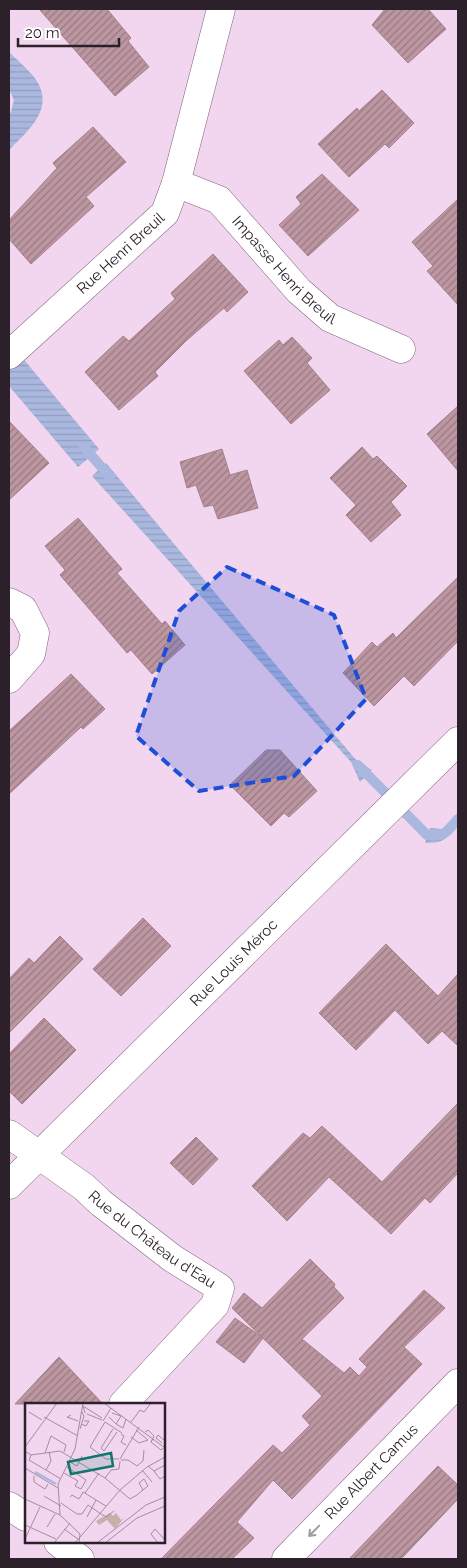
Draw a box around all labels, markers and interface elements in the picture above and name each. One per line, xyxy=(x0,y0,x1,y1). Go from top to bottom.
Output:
scale bar xyxy=(18,15,119,47)
text: 20 m xyxy=(25,24,60,42)
street label: Rue Henri Breuil xyxy=(73,208,169,298)
street label: Impasse Henri Breuil xyxy=(228,212,339,329)
street label: Rue Louis Méroc xyxy=(186,916,281,1010)
street label: Rue du Château d'Eau xyxy=(85,1187,219,1292)
inset map xyxy=(25,1403,165,1543)
street label: Rue Albert Camus xyxy=(321,1421,422,1523)
one-way arrow xyxy=(308,1524,320,1537)

